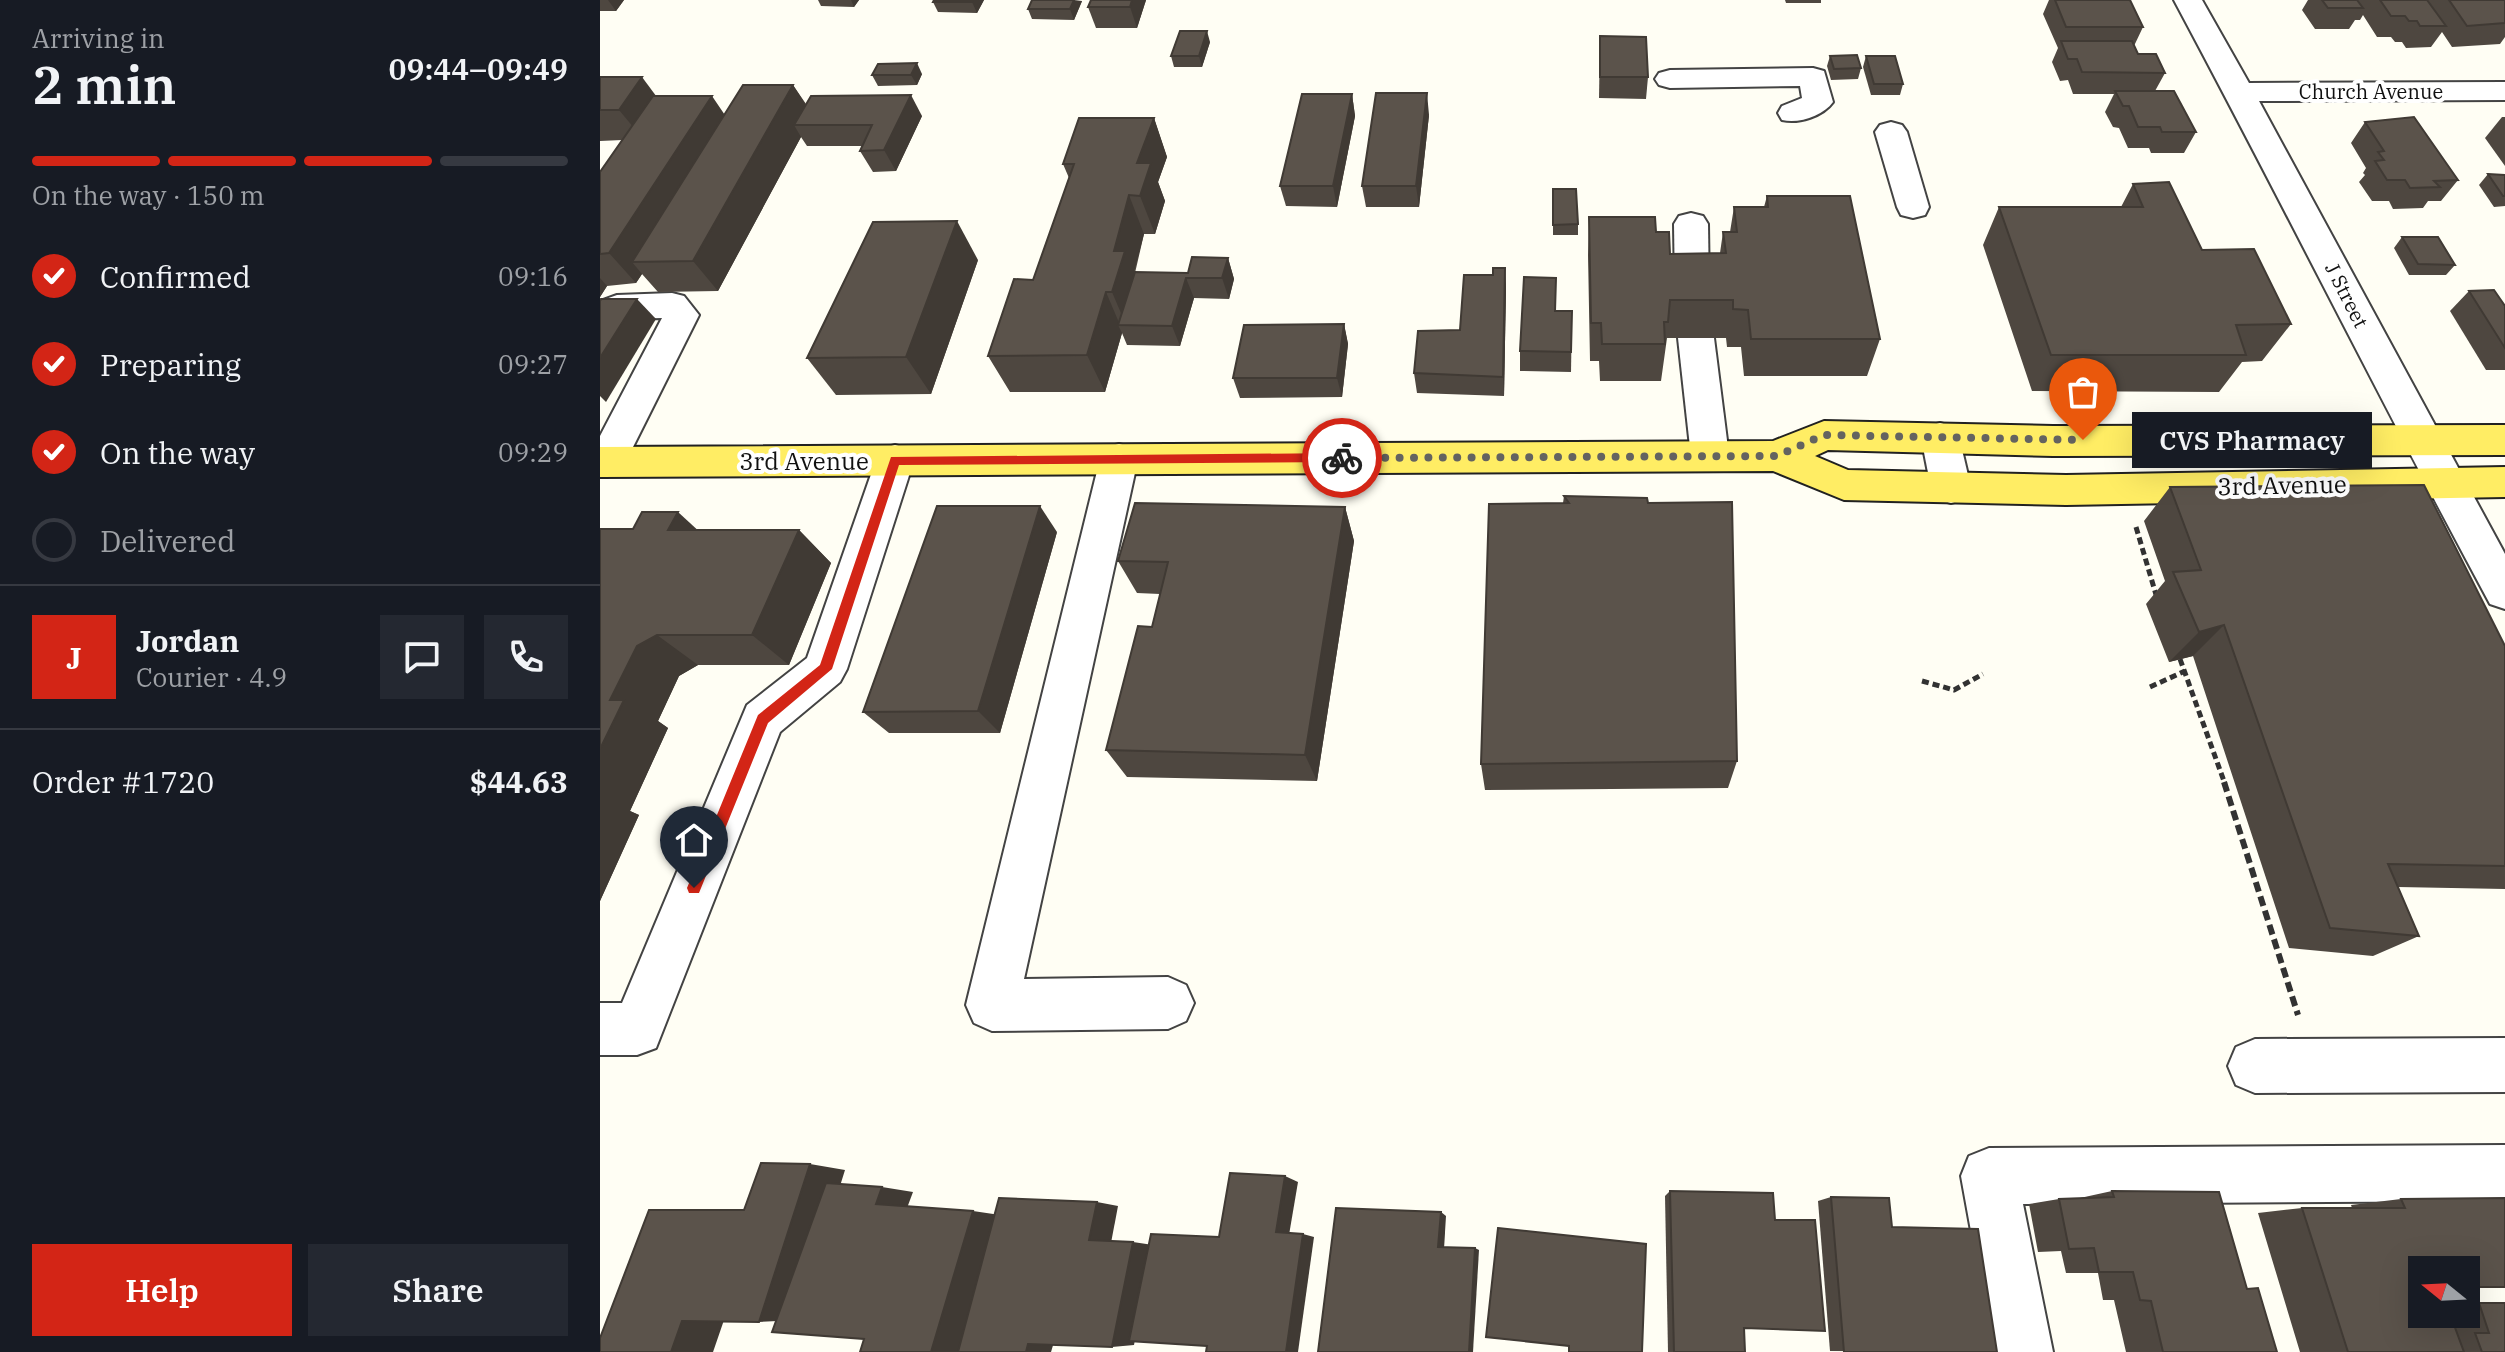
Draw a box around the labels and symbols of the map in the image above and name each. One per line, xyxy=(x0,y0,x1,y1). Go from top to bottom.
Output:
street label: Church Avenue xyxy=(2299,78,2443,105)
street label: J Street xyxy=(2319,258,2375,332)
pin xyxy=(2049,358,2117,440)
callout: CVS Pharmacy xyxy=(2131,412,2371,468)
courier xyxy=(1302,418,1382,498)
street label: 3rd Avenue xyxy=(739,445,869,477)
street label: 3rd Avenue xyxy=(2217,468,2347,502)
pin xyxy=(660,806,728,888)
north arrow xyxy=(2408,1256,2480,1328)

